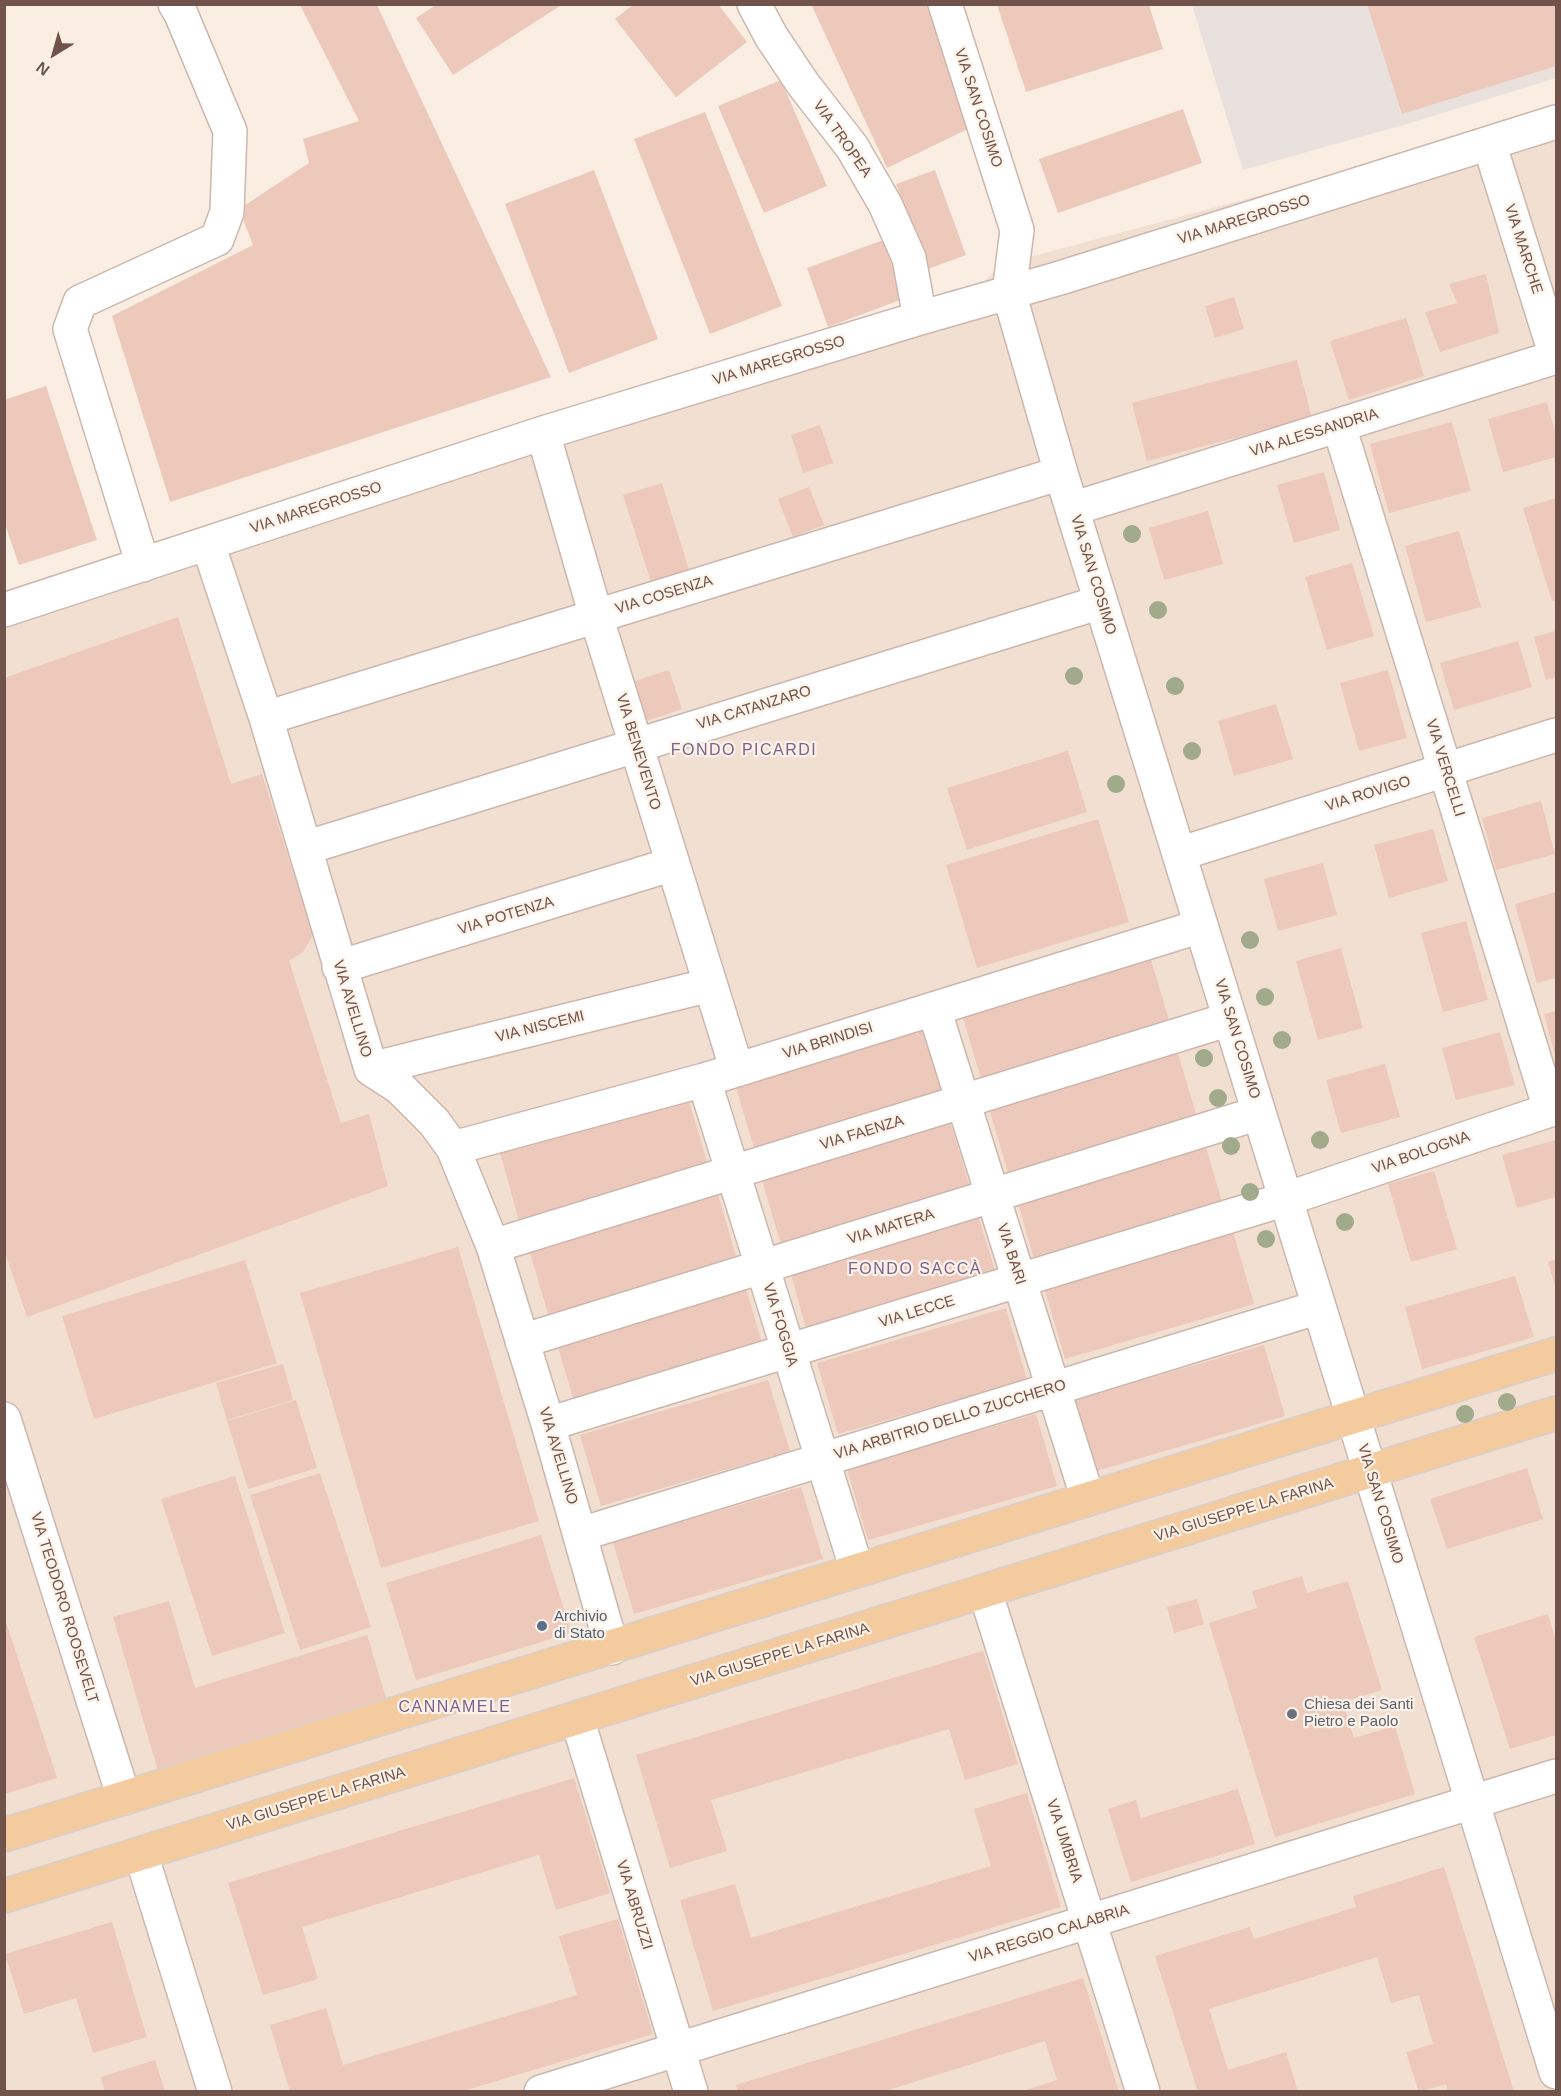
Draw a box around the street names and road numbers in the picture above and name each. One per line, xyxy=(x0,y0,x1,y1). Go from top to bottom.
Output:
street label: VIA SAN COSIMO xyxy=(950,46,1006,170)
street label: VIA TROPEA xyxy=(809,97,875,181)
street label: VIA MAREGROSSO xyxy=(1176,191,1312,249)
street label: VIA MARCHE xyxy=(1500,202,1546,296)
street label: VIA MAREGROSSO xyxy=(711,332,847,390)
street label: VIA ALESSANDRIA xyxy=(1248,405,1380,461)
street label: VIA MAREGROSSO xyxy=(248,478,384,538)
street label: VIA SAN COSIMO xyxy=(1066,513,1120,637)
street label: VIA COSENZA xyxy=(613,572,715,618)
street label: VIA CATANZARO xyxy=(695,682,813,734)
street label: VIA BENEVENTO xyxy=(612,692,664,812)
street label: VIA VERCELLI xyxy=(1422,717,1468,819)
street label: VIA ROVIGO xyxy=(1323,772,1413,816)
street label: VIA POTENZA xyxy=(456,893,556,939)
street label: VIA AVELLINO xyxy=(329,958,375,1060)
street label: VIA SAN COSIMO xyxy=(1210,977,1264,1101)
street label: VIA NISCEMI xyxy=(494,1007,586,1047)
street label: VIA BRINDISI xyxy=(781,1019,875,1063)
street label: VIA FAENZA xyxy=(818,1112,906,1154)
street label: VIA BOLOGNA xyxy=(1370,1128,1472,1178)
street label: VIA MATERA xyxy=(845,1205,937,1249)
street label: VIA BARI xyxy=(993,1221,1029,1287)
street label: VIA FOGGIA xyxy=(759,1281,801,1369)
street label: VIA LECCE xyxy=(877,1292,957,1332)
street label: VIA ARBITRIO DELLO ZUCCHERO xyxy=(832,1376,1068,1464)
street label: VIA AVELLINO xyxy=(535,1405,581,1507)
street label: VIA SAN COSIMO xyxy=(1353,1442,1407,1566)
street label: VIA GIUSEPPE LA FARINA xyxy=(1152,1474,1336,1546)
street label: VIA TEODORO ROOSEVELT xyxy=(26,1510,102,1706)
street label: VIA GIUSEPPE LA FARINA xyxy=(688,1619,872,1691)
street label: VIA GIUSEPPE LA FARINA xyxy=(224,1763,408,1835)
street label: VIA UMBRIA xyxy=(1042,1797,1086,1885)
street label: VIA ABRUZZI xyxy=(612,1858,656,1952)
street label: VIA REGGIO CALABRIA xyxy=(967,1901,1131,1967)

